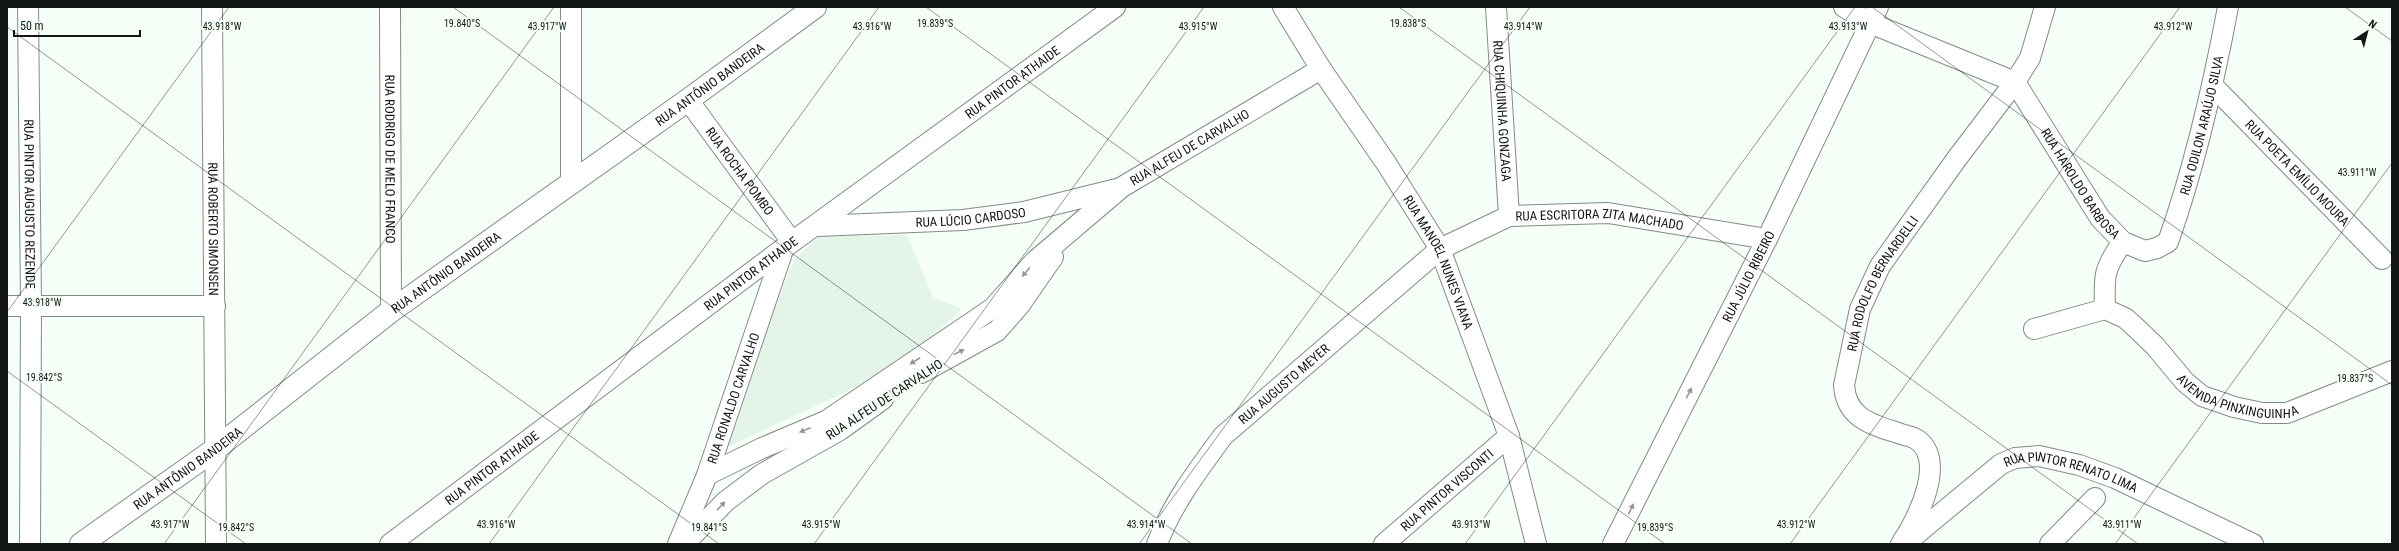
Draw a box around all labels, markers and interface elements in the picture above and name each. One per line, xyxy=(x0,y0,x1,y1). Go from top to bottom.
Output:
scale bar xyxy=(14,12,140,38)
north arrow xyxy=(2347,12,2387,52)
text: N xyxy=(2366,17,2379,32)
text: 19.840°S xyxy=(444,18,480,29)
text: 19.839°S xyxy=(917,18,953,29)
text: 19.838°S xyxy=(1390,18,1426,29)
text: 50 m xyxy=(20,19,44,33)
text: 43.918°W xyxy=(203,21,242,32)
text: 43.917°W xyxy=(528,21,567,32)
text: 43.916°W xyxy=(853,21,892,32)
text: 43.915°W xyxy=(1179,21,1218,32)
text: 43.914°W xyxy=(1504,21,1543,32)
text: 43.913°W xyxy=(1829,21,1868,32)
text: 43.912°W xyxy=(2154,21,2193,32)
street label: RUA ANTÔNIO BANDEIRA xyxy=(652,40,767,129)
street label: RUA CHIQUINHA GONZAGA xyxy=(1490,40,1514,182)
street label: RUA PINTOR ATHAIDE xyxy=(962,43,1063,122)
street label: RUA ODILON ARAÚJO SILVA xyxy=(2177,54,2226,197)
street label: RUA RODRIGO DE MELO FRANCO xyxy=(382,74,398,244)
street label: RUA ALFEU DE CARVALHO xyxy=(1127,106,1252,189)
street label: RUA POETA EMÍLIO MOURA xyxy=(2242,117,2353,229)
street label: RUA PINTOR AUGUSTO REZENDE xyxy=(21,119,38,289)
street label: RUA ROCHA POMBO xyxy=(702,124,777,218)
street label: RUA HAROLDO BARBOSA xyxy=(2038,126,2123,242)
street label: RUA ROBERTO SIMONSEN xyxy=(205,162,221,296)
text: 43.911°W xyxy=(2338,167,2377,178)
street label: RUA MANOEL NUNES VIANA xyxy=(1400,193,1476,332)
street label: RUA LÚCIO CARDOSO xyxy=(915,205,1027,230)
street label: RUA ESCRITORA ZITA MACHADO xyxy=(1515,206,1685,233)
street label: RUA RODOLFO BERNARDELLI xyxy=(1844,213,1921,353)
street label: RUA ANTÔNIO BANDEIRA xyxy=(388,228,504,317)
street label: RUA JÚLIO RIBEIRO xyxy=(1719,228,1778,325)
street label: RUA PINTOR ATHAIDE xyxy=(701,233,801,314)
one-way arrow xyxy=(1022,266,1031,277)
text: 43.918°W xyxy=(23,297,62,308)
street label: RUA RONALDO CARVALHO xyxy=(704,331,763,466)
street label: RUA AUGUSTO MEYER xyxy=(1236,341,1332,427)
one-way arrow xyxy=(953,349,964,355)
street label: RUA ALFEU DE CARVALHO xyxy=(823,356,946,443)
one-way arrow xyxy=(909,358,920,365)
street label: AVENIDA PINXINGUINHA xyxy=(2174,371,2301,421)
text: 19.842°S xyxy=(26,372,62,383)
text: 19.837°S xyxy=(2337,373,2373,384)
one-way arrow xyxy=(1686,387,1692,399)
street label: RUA ANTÔNIO BANDEIRA xyxy=(131,424,246,513)
one-way arrow xyxy=(799,427,810,433)
street label: RUA PINTOR ATHAIDE xyxy=(442,428,542,508)
street label: RUA PINTOR VISCONTI xyxy=(1398,446,1497,534)
street label: RUA PINTOR RENATO LIMA xyxy=(2001,449,2141,496)
one-way arrow xyxy=(716,501,726,511)
one-way arrow xyxy=(1628,503,1634,515)
text: 43.917°W xyxy=(151,519,190,530)
text: 43.916°W xyxy=(477,519,516,530)
text: 43.915°W xyxy=(802,519,841,530)
text: 43.914°W xyxy=(1127,519,1166,530)
text: 43.913°W xyxy=(1452,519,1491,530)
text: 43.912°W xyxy=(1777,519,1816,530)
text: 43.911°W xyxy=(2103,519,2142,530)
text: 19.842°S xyxy=(218,522,254,533)
text: 19.841°S xyxy=(691,522,727,533)
text: 19.839°S xyxy=(1637,522,1673,533)

